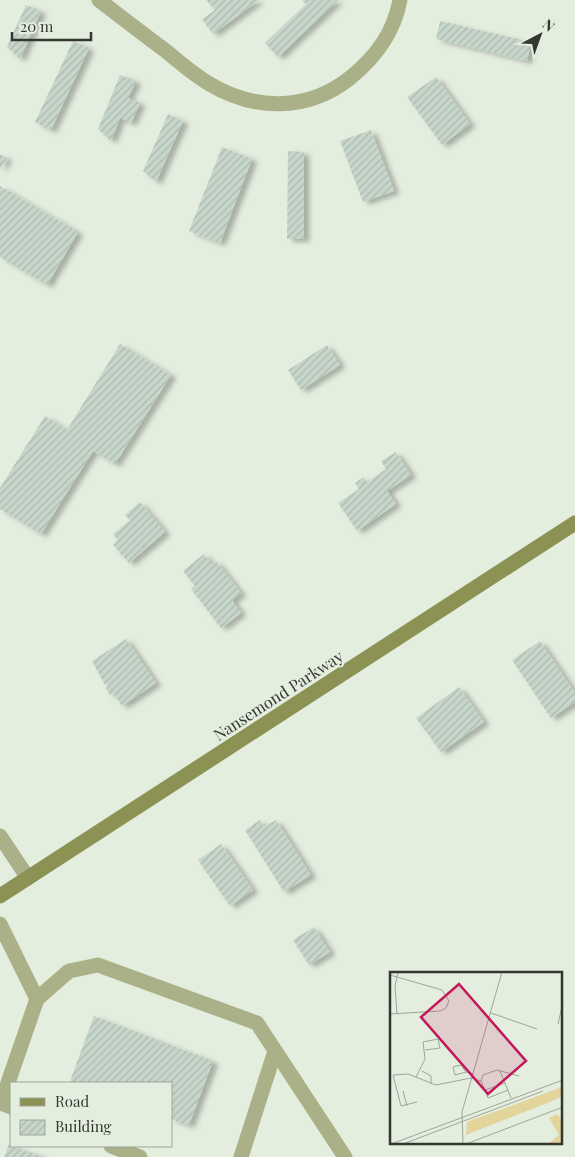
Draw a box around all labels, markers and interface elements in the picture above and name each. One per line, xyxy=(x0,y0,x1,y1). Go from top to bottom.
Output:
scale bar xyxy=(12,10,91,42)
north arrow xyxy=(515,10,565,60)
text: N xyxy=(539,14,559,35)
text: 20 m xyxy=(20,16,54,36)
street label: Nansemond Parkway xyxy=(209,645,347,745)
inset map xyxy=(390,972,562,1144)
legend xyxy=(10,1082,172,1147)
text: Road xyxy=(55,1091,89,1111)
text: Building xyxy=(55,1116,112,1136)

